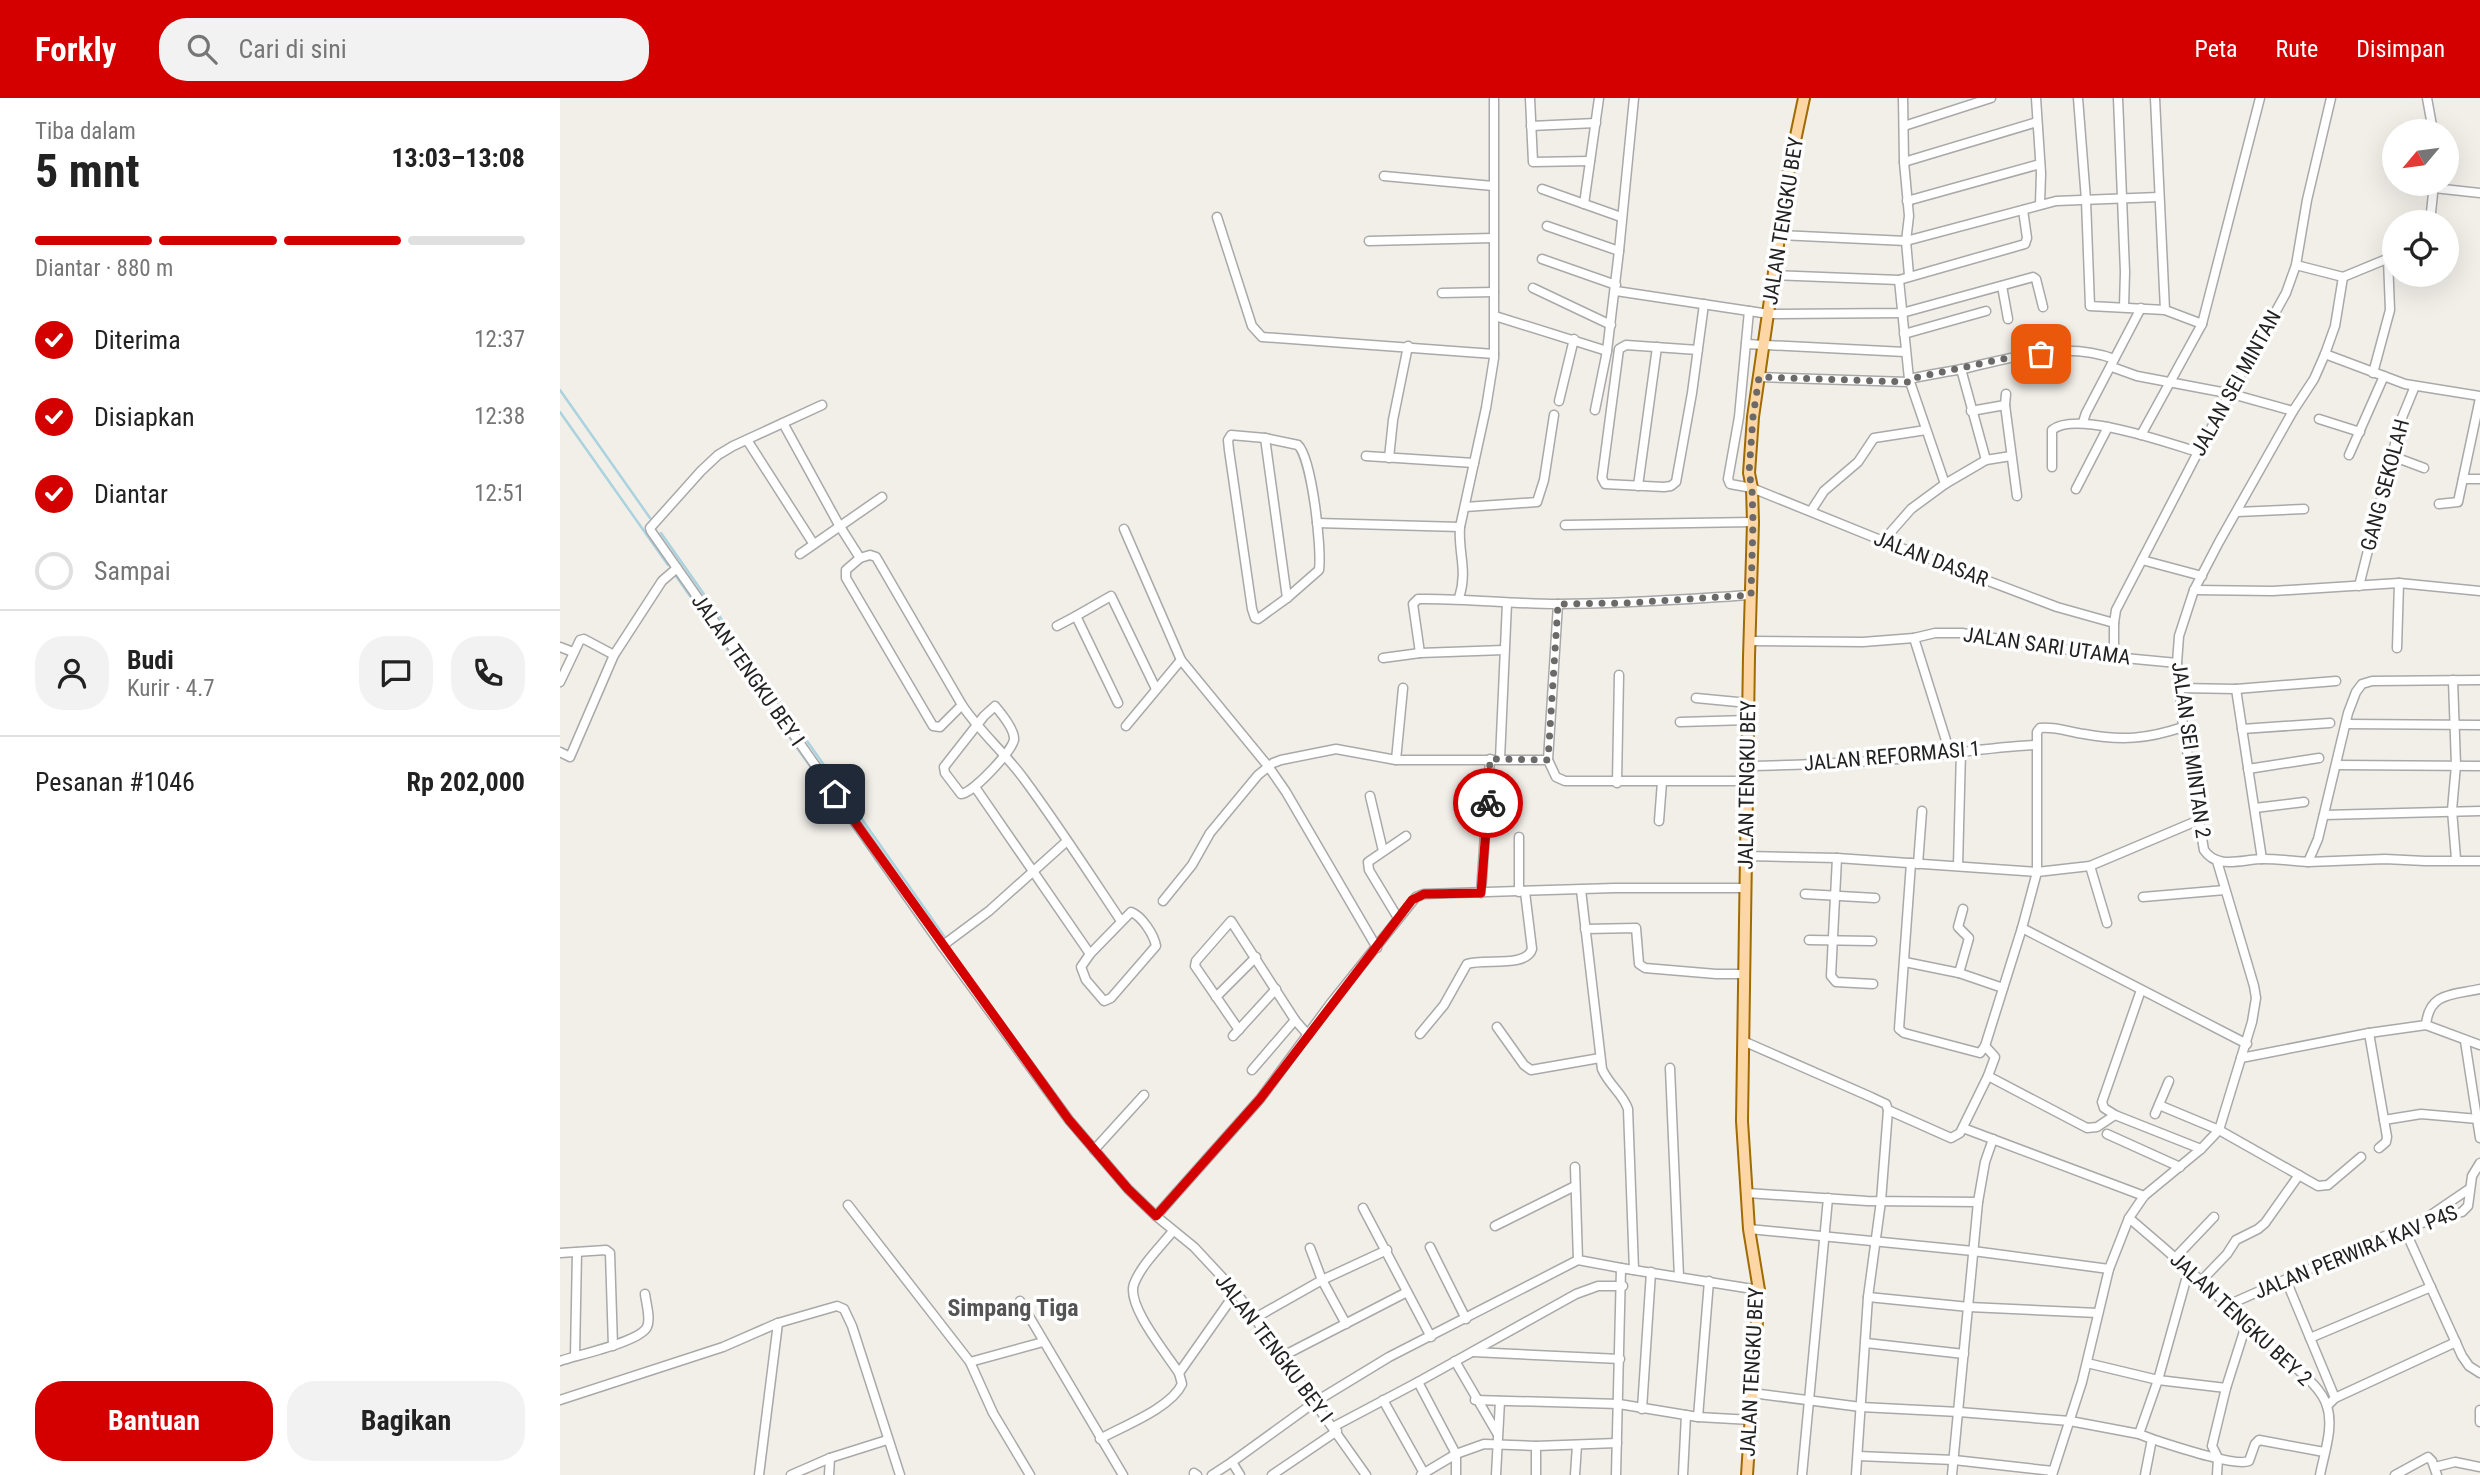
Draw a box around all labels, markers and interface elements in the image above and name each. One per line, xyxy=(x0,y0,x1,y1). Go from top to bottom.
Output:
search box xyxy=(159,18,649,81)
text: Forkly xyxy=(35,30,117,69)
icon: search xyxy=(183,30,221,68)
text: Cari di sini xyxy=(239,34,347,64)
text: Peta xyxy=(2195,35,2238,63)
text: Rute xyxy=(2276,35,2318,63)
text: Disimpan xyxy=(2356,35,2445,63)
text: Tiba dalam xyxy=(35,118,136,145)
north arrow xyxy=(2382,119,2459,196)
map controls xyxy=(2382,119,2459,287)
street label: JALAN TENGKU BEY xyxy=(1758,135,1808,307)
text: 13:03–13:08 xyxy=(391,143,525,173)
text: 5 mnt xyxy=(35,144,140,198)
button: locate xyxy=(2382,210,2459,287)
text: Diantar · 880 m xyxy=(35,255,173,282)
street label: JALAN SEI MINTAN xyxy=(2186,306,2286,460)
icon: check xyxy=(35,321,73,359)
pin xyxy=(2011,324,2071,384)
text: Diterima xyxy=(94,325,181,355)
text: 12:37 xyxy=(474,326,525,353)
icon: bag xyxy=(2022,335,2060,373)
icon: check xyxy=(35,398,73,436)
text: Disiapkan xyxy=(94,402,195,432)
text: 12:38 xyxy=(474,403,525,430)
street label: GANG SEKOLAH xyxy=(2356,417,2414,553)
icon: check xyxy=(35,475,73,513)
text: Diantar xyxy=(94,479,168,509)
text: 12:51 xyxy=(474,480,525,507)
street label: JALAN DASAR xyxy=(1871,526,1991,592)
text: Sampai xyxy=(94,556,171,586)
street label: JALAN TENGKU BEY I xyxy=(687,590,809,750)
street label: JALAN SARI UTAMA xyxy=(1962,622,2132,670)
button: person xyxy=(35,636,109,710)
button: chat xyxy=(359,636,433,710)
button: phone xyxy=(451,636,525,710)
text: Budi xyxy=(127,645,174,675)
street label: JALAN SEI MINTAN 2 xyxy=(2167,660,2215,840)
text: Kurir · 4.7 xyxy=(127,675,215,702)
street label: JALAN TENGKU BEY xyxy=(1734,700,1760,870)
street label: JALAN REFORMASI 1 xyxy=(1803,736,1981,776)
pin xyxy=(805,764,865,824)
text: Pesanan #1046 xyxy=(35,767,195,797)
text: Rp 202,000 xyxy=(407,767,525,797)
courier xyxy=(1453,768,1523,838)
icon: home xyxy=(816,775,854,813)
icon: bike xyxy=(1469,784,1507,822)
street label: JALAN PERWIRA KAV P4S xyxy=(2251,1200,2461,1304)
street label: JALAN TENGKU BEY 2 xyxy=(2165,1247,2317,1391)
street label: JALAN TENGKU BEY I xyxy=(1210,1269,1338,1427)
street label: JALAN TENGKU BEY xyxy=(1736,1287,1768,1457)
district label: Simpang Tiga xyxy=(947,1294,1079,1322)
button: Bantuan xyxy=(35,1381,273,1461)
button: Bagikan xyxy=(287,1381,525,1461)

